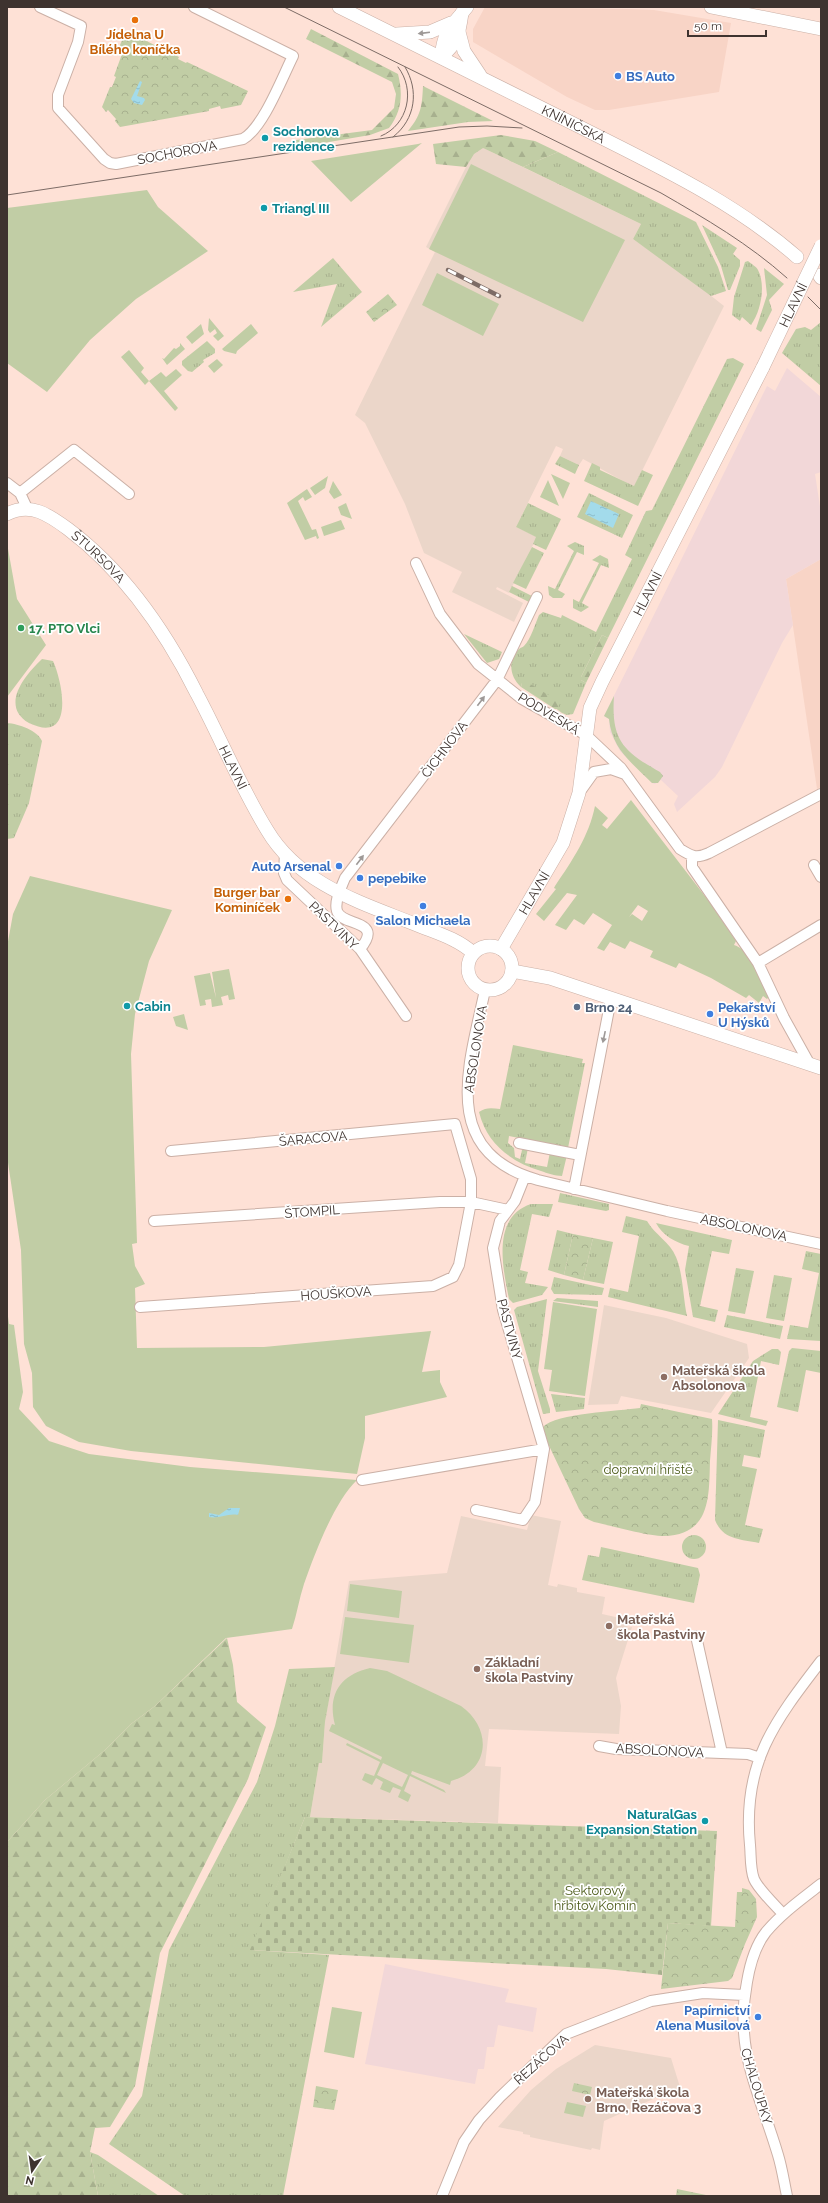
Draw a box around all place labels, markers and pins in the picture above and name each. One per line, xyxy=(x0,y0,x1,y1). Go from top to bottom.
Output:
marker: Jídelna U Bílého koníčka xyxy=(130,15,140,25)
place label: Jídelna U Bílého koníčka xyxy=(90,27,181,57)
place label: BS Auto xyxy=(626,69,675,84)
marker: BS Auto xyxy=(613,71,623,81)
place label: Sochorova rezidence xyxy=(273,124,339,154)
marker: Sochorova rezidence xyxy=(260,133,270,143)
place label: Triangl III xyxy=(272,201,329,216)
marker: Triangl III xyxy=(259,203,269,213)
place label: 17. PTO Vlci xyxy=(29,621,100,636)
marker: 17. PTO Vlci xyxy=(16,623,26,633)
place label: Auto Arsenal xyxy=(251,859,332,874)
marker: Auto Arsenal xyxy=(334,861,344,871)
place label: pepebike xyxy=(368,871,427,886)
marker: pepebike xyxy=(355,873,365,883)
place label: Burger bar Kominíček xyxy=(214,885,281,915)
marker: Burger bar Kominíček xyxy=(283,894,293,904)
marker: Salon Michaela xyxy=(418,901,428,911)
place label: Salon Michaela xyxy=(376,913,471,928)
place label: Cabin xyxy=(135,999,171,1014)
place label: Brno 24 xyxy=(585,1000,632,1015)
place label: Pekařství U Hýsků xyxy=(718,1000,776,1030)
marker: Cabin xyxy=(122,1001,132,1011)
marker: Brno 24 xyxy=(572,1002,582,1012)
marker: Pekařství U Hýsků xyxy=(705,1009,715,1019)
place label: Mateřská škola Absolonova xyxy=(672,1363,766,1393)
marker: Mateřská škola Absolonova xyxy=(659,1372,669,1382)
place label: Mateřská škola Pastviny xyxy=(617,1612,705,1642)
marker: Mateřská škola Pastviny xyxy=(604,1621,614,1631)
place label: Základní škola Pastviny xyxy=(485,1655,573,1685)
marker: Základní škola Pastviny xyxy=(472,1664,482,1674)
place label: NaturalGas Expansion Station xyxy=(586,1807,698,1837)
marker: NaturalGas Expansion Station xyxy=(700,1816,710,1826)
place label: Papírnictví Alena Musilová xyxy=(656,2003,751,2033)
marker: Papírnictví Alena Musilová xyxy=(753,2012,763,2022)
place label: Mateřská škola Brno, Řezáčova 3 xyxy=(596,2085,701,2115)
marker: Mateřská škola Brno, Řezáčova 3 xyxy=(583,2094,593,2104)

